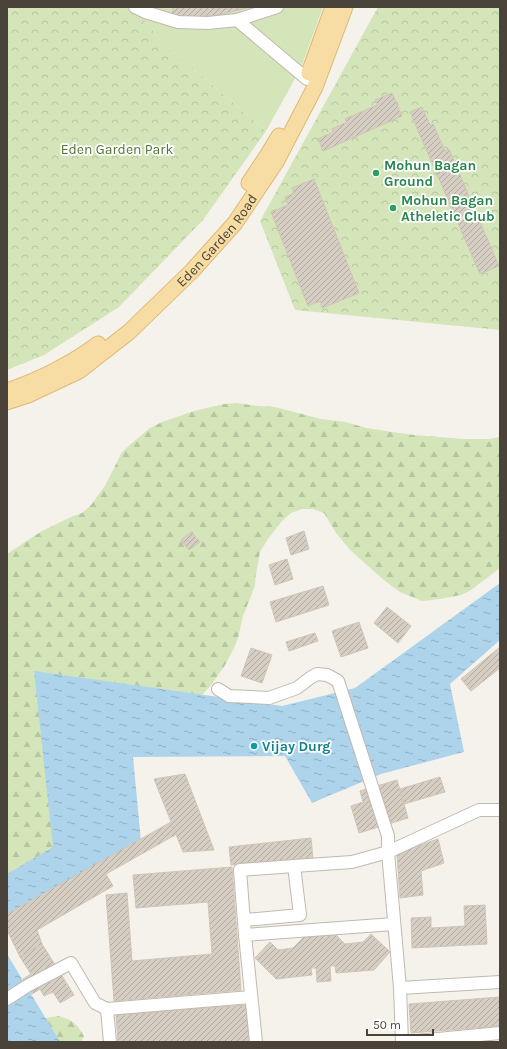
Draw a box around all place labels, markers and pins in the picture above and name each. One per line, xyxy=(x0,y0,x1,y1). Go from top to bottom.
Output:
place label: Mohun Bagan Ground xyxy=(384,157,476,190)
marker: Mohun Bagan Ground xyxy=(371,168,381,178)
place label: Mohun Bagan Atheletic Club xyxy=(401,192,495,225)
marker: Mohun Bagan Atheletic Club xyxy=(388,203,398,213)
place label: Vijay Durg xyxy=(262,738,330,755)
marker: Vijay Durg xyxy=(249,741,259,751)

